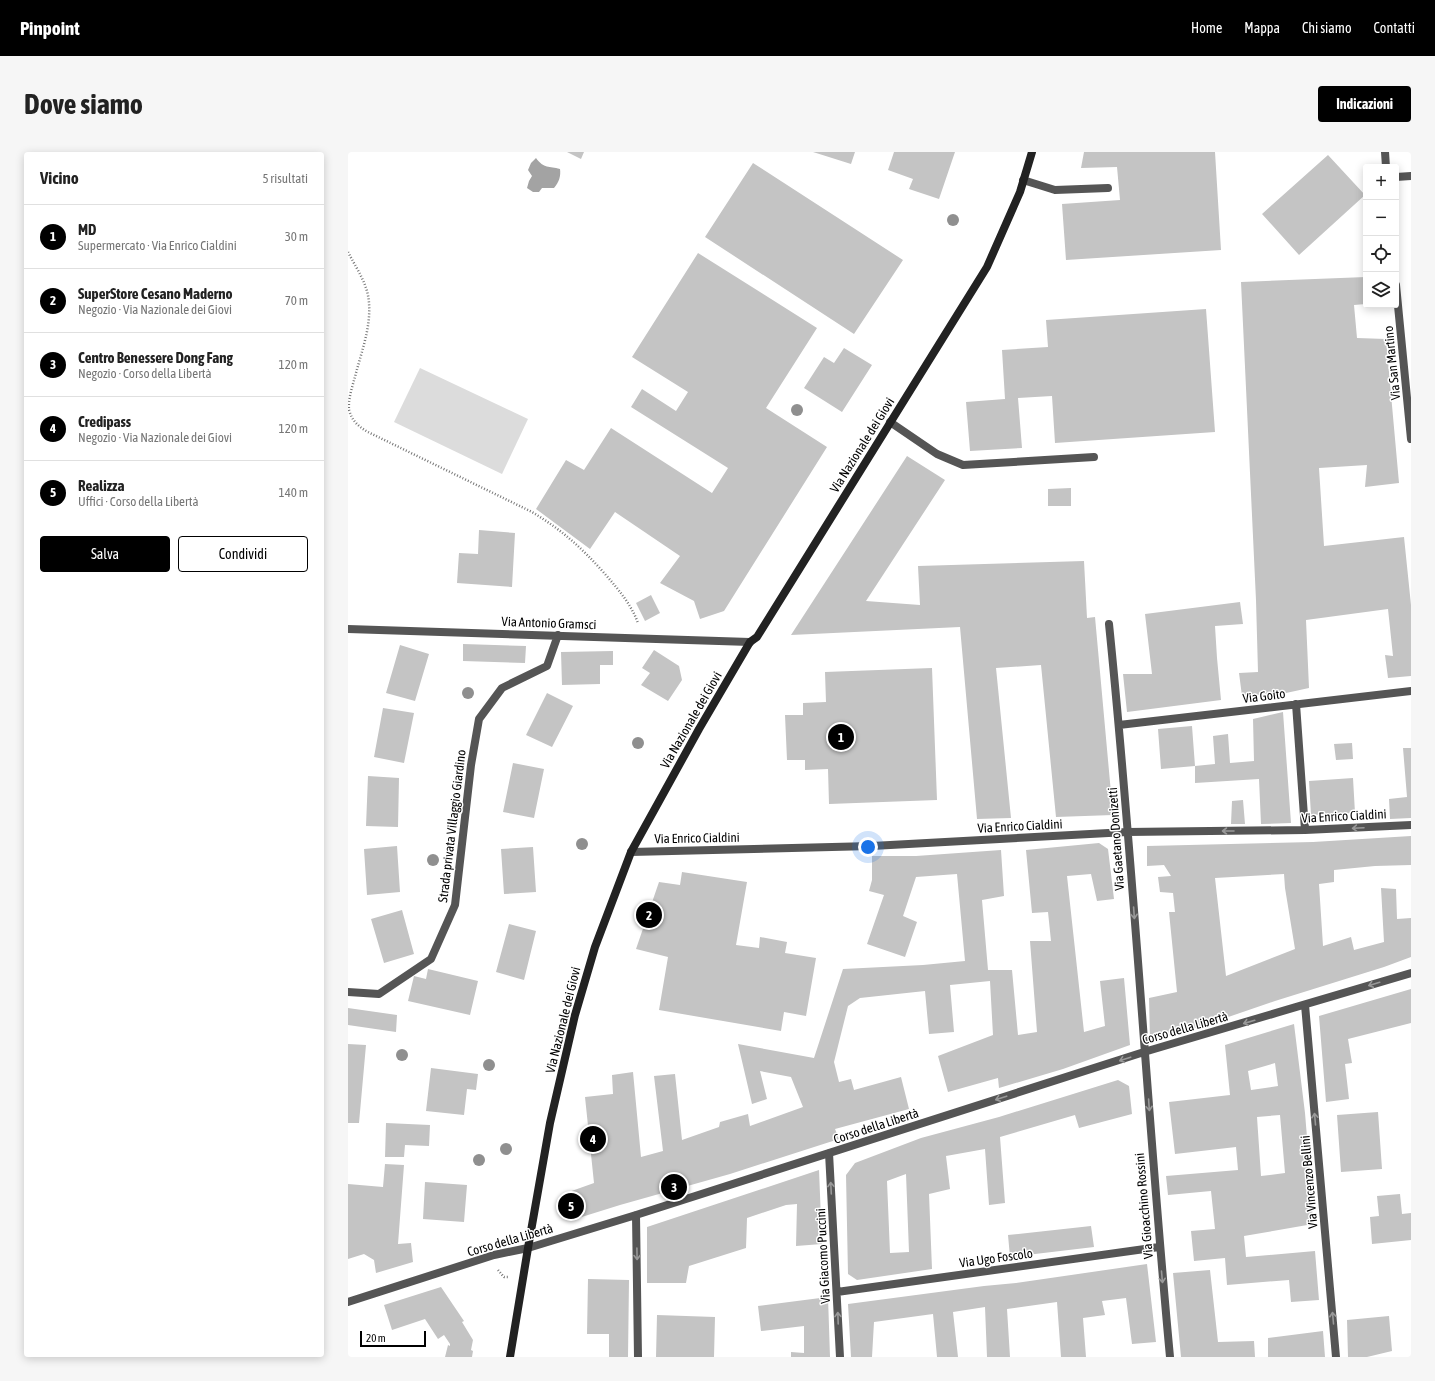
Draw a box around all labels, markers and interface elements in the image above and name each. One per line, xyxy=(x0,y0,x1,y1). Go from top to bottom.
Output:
text: Pinpoint xyxy=(20,17,80,39)
text: Home xyxy=(1191,20,1222,36)
text: Mappa xyxy=(1244,20,1280,36)
text: Chi siamo xyxy=(1302,20,1352,36)
text: Contatti xyxy=(1374,20,1415,36)
button: Indicazioni xyxy=(1318,86,1411,122)
text: Dove siamo xyxy=(24,88,143,120)
map controls xyxy=(1363,164,1399,308)
button: + xyxy=(1363,164,1399,200)
text: Vicino xyxy=(40,168,79,188)
text: 5 risultati xyxy=(262,171,308,186)
button: − xyxy=(1363,200,1399,236)
text: MD xyxy=(78,221,96,238)
text: 1 xyxy=(50,229,56,244)
text: 30 m xyxy=(285,229,308,244)
button: locate xyxy=(1363,236,1399,272)
text: Supermercato · Via Enrico Cialdini xyxy=(78,238,237,253)
button: layers xyxy=(1363,272,1399,308)
text: SuperStore Cesano Maderno xyxy=(78,285,233,302)
text: 2 xyxy=(50,293,56,308)
text: 70 m xyxy=(285,293,308,308)
text: Negozio · Via Nazionale dei Giovi xyxy=(78,302,232,317)
street label: Via San Martino xyxy=(1381,325,1403,401)
text: Centro Benessere Dong Fang xyxy=(78,349,233,366)
text: 3 xyxy=(50,357,56,372)
text: 120 m xyxy=(279,357,308,372)
text: Negozio · Corso della Libertà xyxy=(78,366,212,381)
street label: Via Nazionale dei Giovi xyxy=(827,395,897,495)
text: Credipass xyxy=(78,413,131,430)
text: 4 xyxy=(50,421,56,436)
text: 120 m xyxy=(279,421,308,436)
text: Negozio · Via Nazionale dei Giovi xyxy=(78,430,232,445)
text: Realizza xyxy=(78,477,125,494)
text: 5 xyxy=(50,485,56,500)
text: 140 m xyxy=(279,485,308,500)
text: Uffici · Corso della Libertà xyxy=(78,494,198,509)
button: Salva xyxy=(40,536,170,572)
button: Condividi xyxy=(178,536,308,572)
street label: Via Antonio Gramsci xyxy=(501,614,597,632)
street label: Via Nazionale dei Giovi xyxy=(657,669,725,771)
street label: Via Goito xyxy=(1242,686,1286,706)
pin: 1 xyxy=(828,722,854,752)
street label: Strada privata Villaggio Giardino xyxy=(435,749,469,903)
street label: Via Gaetano Donizetti xyxy=(1105,787,1127,891)
street label: Via Enrico Cialdini xyxy=(1301,806,1387,826)
street label: Via Enrico Cialdini xyxy=(977,816,1063,836)
one-way arrow xyxy=(1352,824,1365,831)
one-way arrow xyxy=(1222,827,1235,835)
street label: Via Enrico Cialdini xyxy=(654,830,740,846)
your location xyxy=(858,837,878,857)
pin: 2 xyxy=(636,900,662,930)
one-way arrow xyxy=(1130,906,1137,919)
street label: Via Nazionale dei Giovi xyxy=(543,965,583,1075)
one-way arrow xyxy=(1367,981,1380,988)
street label: Corso della Libertà xyxy=(1140,1009,1230,1047)
one-way arrow xyxy=(1243,1019,1256,1026)
one-way arrow xyxy=(1118,1056,1131,1063)
one-way arrow xyxy=(995,1095,1007,1103)
one-way arrow xyxy=(1145,1098,1152,1111)
street label: Corso della Libertà xyxy=(832,1105,920,1147)
one-way arrow xyxy=(1312,1113,1319,1126)
pin: 4 xyxy=(580,1124,606,1154)
street label: Via Vincenzo Bellini xyxy=(1297,1135,1321,1229)
street label: Via Gioacchino Rossini xyxy=(1132,1152,1156,1260)
pin: 3 xyxy=(661,1172,687,1202)
one-way arrow xyxy=(828,1182,835,1195)
pin: 5 xyxy=(558,1191,584,1221)
street label: Via Giacomo Puccini xyxy=(813,1208,833,1304)
street label: Corso della Libertà xyxy=(465,1221,555,1259)
street label: Via Ugo Foscolo xyxy=(958,1245,1034,1271)
one-way arrow xyxy=(633,1247,641,1260)
one-way arrow xyxy=(1158,1270,1166,1283)
one-way arrow xyxy=(834,1312,842,1325)
one-way arrow xyxy=(1329,1312,1336,1325)
scale bar xyxy=(360,1329,426,1348)
text: 20 m xyxy=(366,1332,386,1344)

